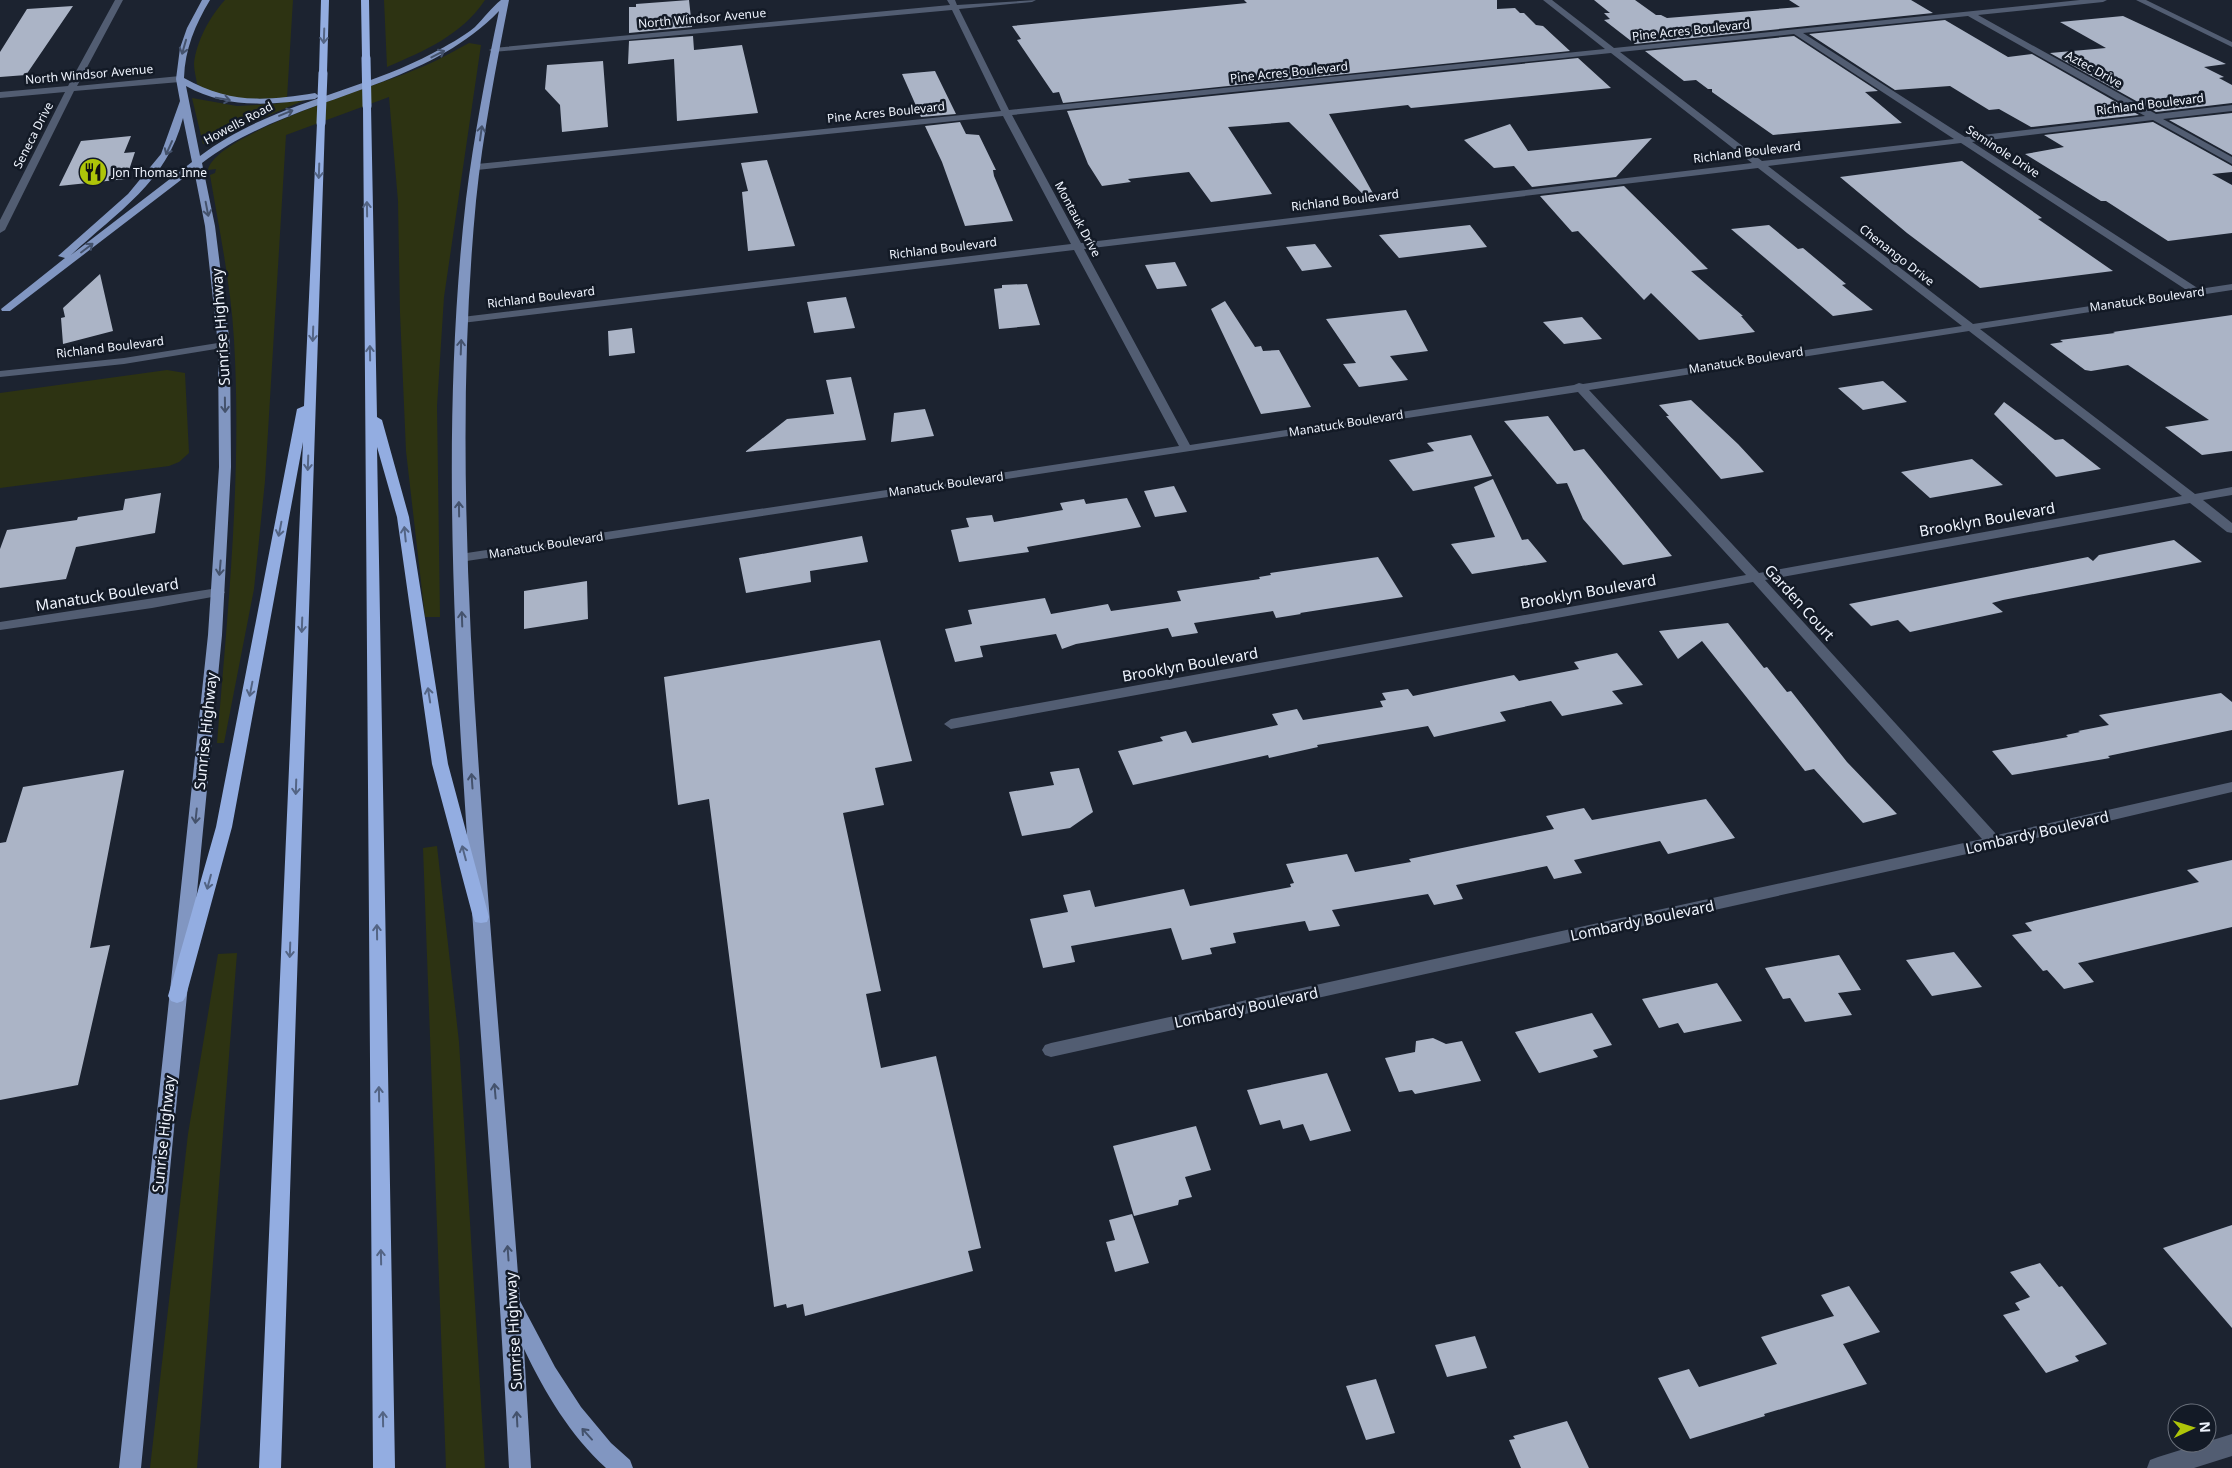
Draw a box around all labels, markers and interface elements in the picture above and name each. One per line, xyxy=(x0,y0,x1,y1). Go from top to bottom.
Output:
street label: North Windsor Avenue xyxy=(637,4,767,32)
street label: Pine Acres Boulevard xyxy=(1631,15,1751,45)
one-way arrow xyxy=(319,28,329,44)
one-way arrow xyxy=(178,39,188,55)
street label: Aztec Drive xyxy=(2062,46,2126,92)
one-way arrow xyxy=(430,49,445,59)
street label: Pine Acres Boulevard xyxy=(1229,57,1349,87)
street label: North Windsor Avenue xyxy=(24,60,154,88)
street label: Richland Boulevard xyxy=(2095,89,2205,119)
one-way arrow xyxy=(215,94,231,104)
street label: Pine Acres Boulevard xyxy=(826,97,946,127)
street label: Seneca Drive xyxy=(9,98,57,171)
street label: Howells Road xyxy=(200,98,276,148)
one-way arrow xyxy=(278,108,294,117)
street label: Seminole Drive xyxy=(1963,121,2043,181)
one-way arrow xyxy=(476,125,486,141)
street label: Richland Boulevard xyxy=(1692,137,1802,167)
one-way arrow xyxy=(163,140,173,155)
restaurant icon: Jon Thomas Inne xyxy=(78,157,108,187)
one-way arrow xyxy=(315,163,324,179)
place label: Jon Thomas Inne xyxy=(111,164,207,181)
street label: Montauk Drive xyxy=(1051,178,1105,260)
street label: Richland Boulevard xyxy=(1290,185,1400,215)
one-way arrow xyxy=(202,201,212,217)
one-way arrow xyxy=(363,201,372,217)
street label: Chenango Drive xyxy=(1856,220,1938,290)
street label: Richland Boulevard xyxy=(888,233,998,263)
one-way arrow xyxy=(80,243,94,253)
street label: Sunrise Highway xyxy=(206,267,234,386)
street label: Richland Boulevard xyxy=(486,282,596,312)
street label: Manatuck Boulevard xyxy=(2088,283,2206,315)
one-way arrow xyxy=(309,325,318,341)
street label: Richland Boulevard xyxy=(55,332,165,362)
one-way arrow xyxy=(456,339,465,355)
street label: Manatuck Boulevard xyxy=(1687,343,1805,377)
one-way arrow xyxy=(365,346,374,362)
one-way arrow xyxy=(220,396,230,413)
street label: Manatuck Boulevard xyxy=(1287,406,1405,440)
one-way arrow xyxy=(304,454,313,470)
street label: Manatuck Boulevard xyxy=(887,468,1005,500)
street label: Brooklyn Boulevard xyxy=(1917,497,2057,541)
one-way arrow xyxy=(455,501,464,517)
one-way arrow xyxy=(274,521,284,537)
one-way arrow xyxy=(400,526,410,542)
street label: Manatuck Boulevard xyxy=(487,528,605,562)
one-way arrow xyxy=(215,559,225,575)
street label: Garden Court xyxy=(1761,560,1840,645)
street label: Brooklyn Boulevard xyxy=(1518,569,1658,613)
street label: Manatuck Boulevard xyxy=(34,573,180,615)
one-way arrow xyxy=(457,611,466,627)
one-way arrow xyxy=(297,616,307,633)
street label: Brooklyn Boulevard xyxy=(1120,642,1260,686)
street label: Sunrise Highway xyxy=(189,671,221,791)
one-way arrow xyxy=(245,681,255,697)
one-way arrow xyxy=(424,687,434,703)
one-way arrow xyxy=(467,773,476,789)
one-way arrow xyxy=(291,779,301,795)
street label: Lombardy Boulevard xyxy=(1963,806,2111,858)
one-way arrow xyxy=(191,808,201,824)
one-way arrow xyxy=(459,846,468,862)
one-way arrow xyxy=(204,874,213,890)
street label: Lombardy Boulevard xyxy=(1568,895,1716,945)
one-way arrow xyxy=(372,924,382,940)
one-way arrow xyxy=(285,941,295,957)
street label: Lombardy Boulevard xyxy=(1172,982,1320,1032)
street label: Sunrise Highway xyxy=(147,1074,179,1194)
one-way arrow xyxy=(490,1083,500,1099)
one-way arrow xyxy=(374,1087,384,1103)
one-way arrow xyxy=(503,1245,512,1261)
one-way arrow xyxy=(376,1249,386,1266)
street label: Sunrise Highway xyxy=(500,1271,526,1390)
north arrow xyxy=(2167,1403,2217,1453)
one-way arrow xyxy=(378,1412,388,1428)
one-way arrow xyxy=(513,1412,522,1428)
text: N xyxy=(2196,1421,2215,1433)
one-way arrow xyxy=(581,1427,593,1440)

